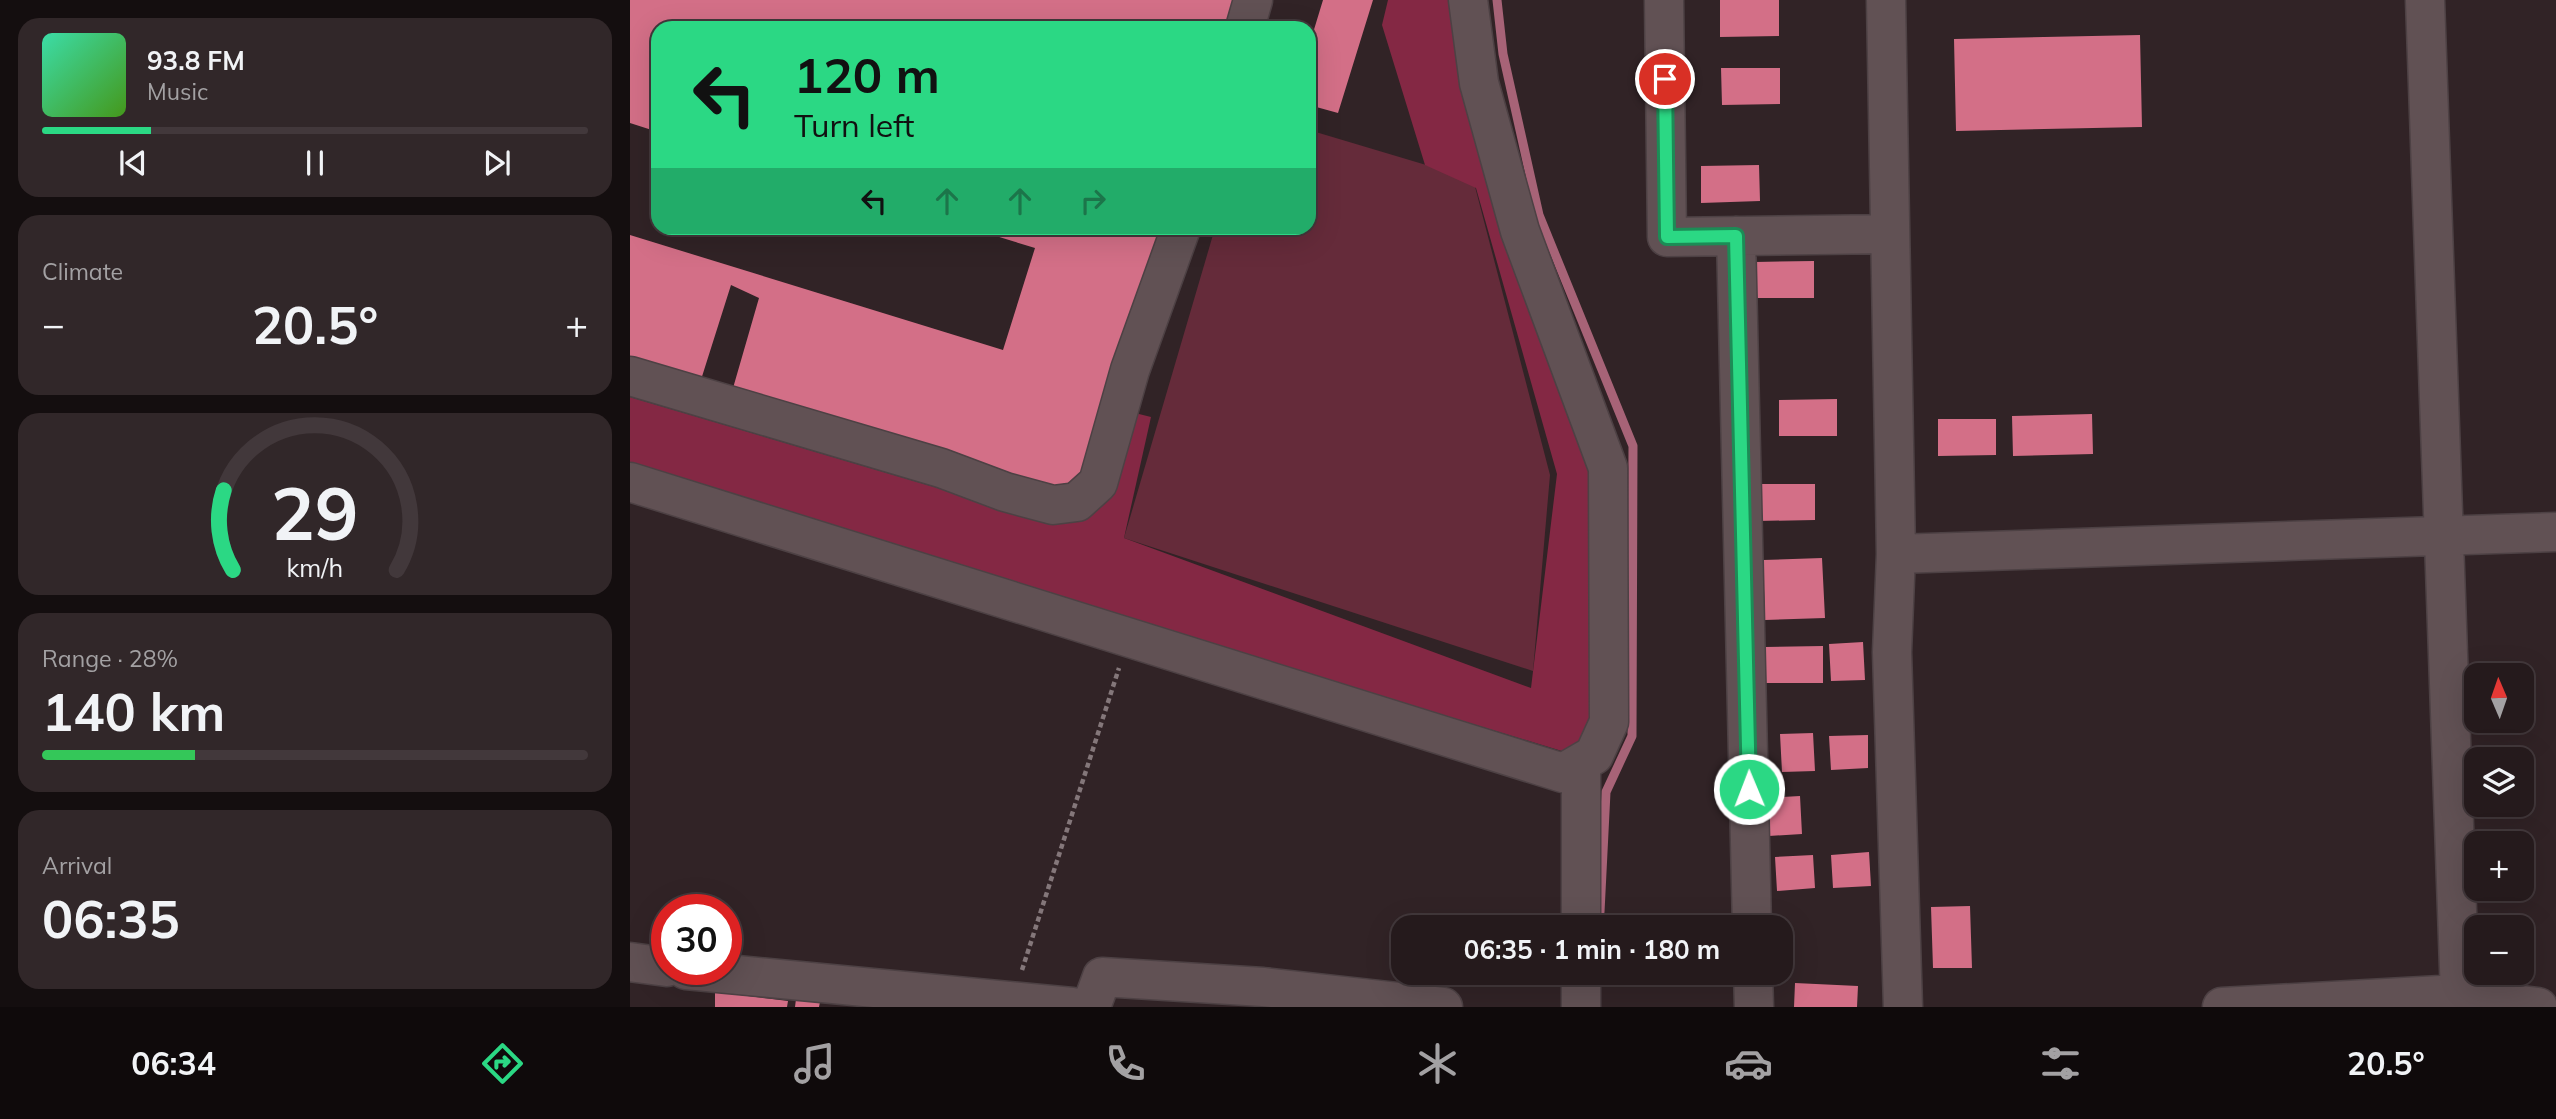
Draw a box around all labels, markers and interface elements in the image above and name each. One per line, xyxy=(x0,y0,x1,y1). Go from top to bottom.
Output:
text: 93.8 FM xyxy=(147,44,245,77)
text: 120 m xyxy=(794,44,940,105)
icon: left xyxy=(679,49,770,140)
pin xyxy=(1635,49,1695,109)
icon: arrive xyxy=(1646,60,1684,98)
text: Music xyxy=(147,77,208,106)
text: Turn left xyxy=(794,105,914,145)
icon: previous xyxy=(114,144,152,182)
icon: pause xyxy=(296,144,334,182)
icon: next xyxy=(478,144,516,182)
icon: left xyxy=(855,182,893,220)
icon: ahead xyxy=(928,182,966,220)
icon: ahead xyxy=(1001,182,1039,220)
icon: right xyxy=(1074,182,1112,220)
text: Climate xyxy=(42,257,123,286)
text: 20.5° xyxy=(252,292,378,357)
text: − xyxy=(42,300,65,348)
text: + xyxy=(565,300,588,348)
text: 29 xyxy=(271,467,359,558)
text: km/h xyxy=(287,551,343,582)
text: Range · 28% xyxy=(42,644,178,673)
north arrow xyxy=(2464,663,2534,733)
map controls xyxy=(2464,663,2534,985)
text: 140 km xyxy=(42,679,225,744)
button: layers xyxy=(2464,747,2534,817)
position arrow xyxy=(1712,752,1786,826)
button: + xyxy=(2464,831,2534,901)
text: Arrival xyxy=(42,851,112,880)
text: 06:35 xyxy=(42,886,180,951)
speed limit sign: 30 xyxy=(651,894,742,985)
button: − xyxy=(2464,915,2534,985)
text: 06:35 · 1 min · 180 m xyxy=(1464,933,1720,966)
icon: directions xyxy=(478,1039,527,1088)
icon: music xyxy=(790,1039,839,1088)
icon: phone xyxy=(1101,1039,1150,1088)
icon: climate xyxy=(1413,1039,1462,1088)
icon: car xyxy=(1724,1039,1773,1088)
icon: filters xyxy=(2036,1039,2085,1088)
text: 06:34 xyxy=(131,1043,216,1083)
text: 20.5° xyxy=(2347,1043,2425,1083)

